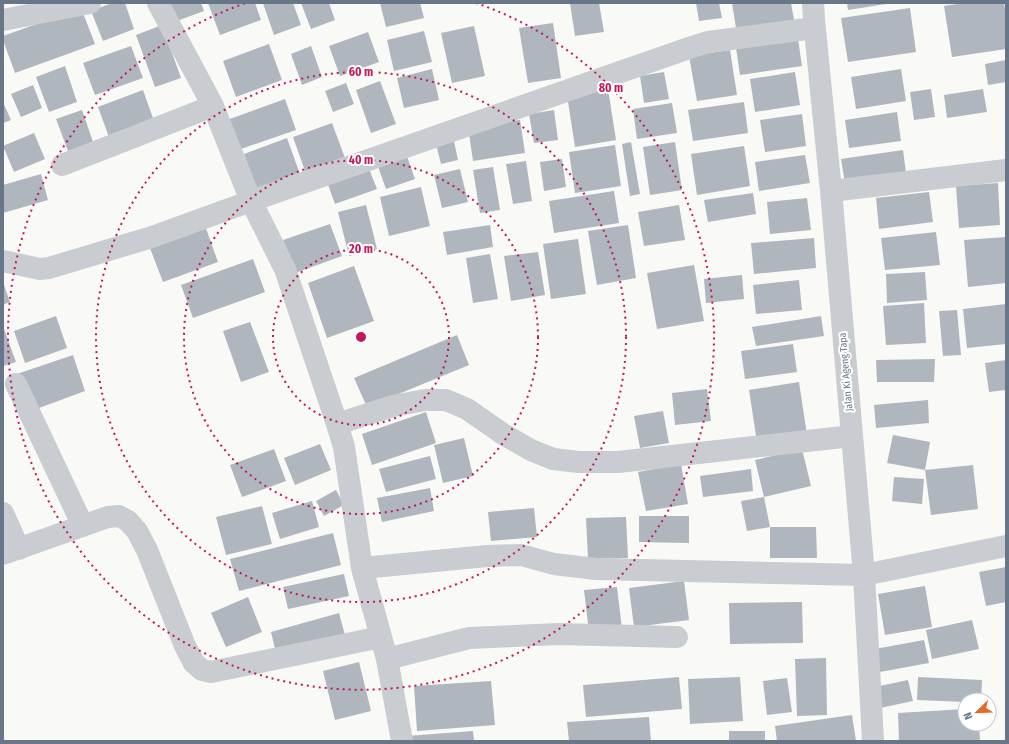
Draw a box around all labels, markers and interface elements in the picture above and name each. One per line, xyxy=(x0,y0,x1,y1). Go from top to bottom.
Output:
text: 60 m xyxy=(349,65,373,79)
text: 80 m xyxy=(599,81,623,95)
text: 40 m xyxy=(349,153,373,167)
text: 20 m xyxy=(348,242,373,256)
centre of rings xyxy=(354,330,368,344)
street label: Jalan Ki Ageng Tapa xyxy=(837,332,855,412)
north arrow xyxy=(957,692,997,732)
text: N xyxy=(961,710,976,721)

